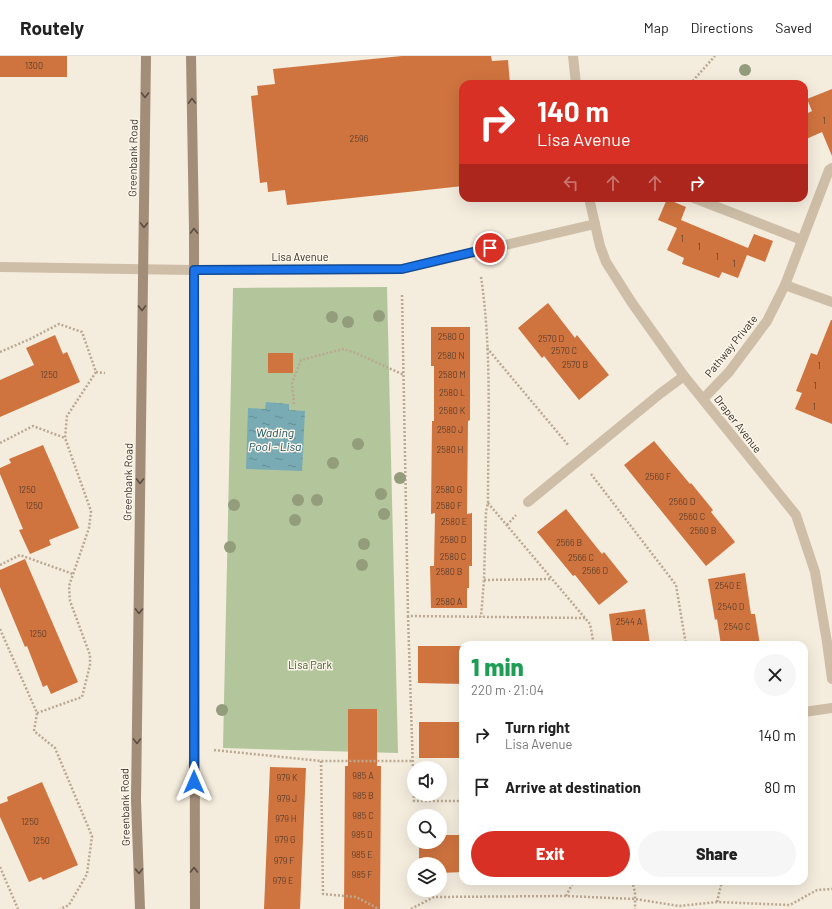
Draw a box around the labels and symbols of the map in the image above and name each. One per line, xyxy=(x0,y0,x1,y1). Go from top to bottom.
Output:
house number: 1300 xyxy=(25,60,43,71)
one-way arrow xyxy=(141,92,149,98)
one-way arrow xyxy=(188,98,196,104)
house number: 1 xyxy=(822,115,826,126)
street label: Greenbank Road xyxy=(125,119,140,197)
house number: 2596 xyxy=(350,133,369,144)
one-way arrow xyxy=(140,222,148,228)
one-way arrow xyxy=(190,228,198,234)
pin xyxy=(473,231,507,265)
house number: 1 xyxy=(680,233,684,244)
house number: 1 xyxy=(697,241,701,252)
street label: Lisa Avenue xyxy=(271,250,329,263)
house number: 1 xyxy=(715,251,719,262)
house number: 1 xyxy=(732,258,736,269)
one-way arrow xyxy=(138,305,146,311)
street label: Pathway Private xyxy=(702,312,760,379)
house number: 2580 O xyxy=(438,331,464,342)
house number: 2570 D xyxy=(538,333,564,344)
house number: 2570 C xyxy=(551,345,577,356)
house number: 2580 N xyxy=(437,350,465,361)
house number: 2570 B xyxy=(562,359,588,370)
house number: 1 xyxy=(817,360,821,371)
house number: 1250 xyxy=(40,369,58,380)
house number: 2580 M xyxy=(438,369,466,380)
house number: 1 xyxy=(813,380,817,391)
house number: 2580 L xyxy=(439,387,465,398)
street label: Draper Avenue xyxy=(712,392,765,455)
house number: 1 xyxy=(812,401,816,412)
house number: 2580 K xyxy=(439,405,466,416)
house number: 2580 J xyxy=(437,424,463,435)
water label: Wading Pool - Lisa xyxy=(249,425,301,453)
street label: Greenbank Road xyxy=(120,443,135,521)
house number: 2580 H xyxy=(437,444,464,455)
house number: 2560 F xyxy=(645,471,671,482)
one-way arrow xyxy=(136,478,144,484)
house number: 1250 xyxy=(18,484,36,495)
house number: 2580 G xyxy=(436,484,462,495)
house number: 2560 D xyxy=(669,496,695,507)
house number: 1250 xyxy=(25,500,43,511)
house number: 2580 F xyxy=(436,500,462,511)
house number: 2560 C xyxy=(679,511,705,522)
house number: 2580 E xyxy=(441,516,467,527)
house number: 2560 B xyxy=(690,525,716,536)
house number: 2580 D xyxy=(440,534,466,545)
house number: 2566 B xyxy=(556,537,582,548)
house number: 2580 C xyxy=(440,551,466,562)
house number: 2566 C xyxy=(568,552,594,563)
house number: 2566 D xyxy=(582,565,608,576)
house number: 2580 B xyxy=(436,566,462,577)
house number: 2540 E xyxy=(715,580,741,591)
house number: 2580 A xyxy=(436,596,463,607)
house number: 2540 D xyxy=(718,601,744,612)
one-way arrow xyxy=(134,608,143,614)
house number: 2544 A xyxy=(616,616,643,627)
house number: 2540 C xyxy=(724,621,750,632)
house number: 1250 xyxy=(29,628,47,639)
park label: Lisa Park xyxy=(288,658,332,671)
one-way arrow xyxy=(133,738,141,744)
position arrow xyxy=(173,761,215,803)
street label: Greenbank Road xyxy=(117,768,132,846)
house number: 985 A xyxy=(352,770,374,781)
house number: 979 K xyxy=(277,772,298,783)
house number: 985 B xyxy=(352,790,374,801)
house number: 979 J xyxy=(277,793,297,804)
house number: 985 C xyxy=(352,810,374,821)
house number: 979 H xyxy=(275,813,297,824)
house number: 1250 xyxy=(21,816,39,827)
house number: 985 D xyxy=(351,829,373,840)
house number: 979 G xyxy=(275,834,295,845)
house number: 1250 xyxy=(32,835,50,846)
house number: 985 E xyxy=(351,849,373,860)
house number: 979 F xyxy=(274,855,294,866)
one-way arrow xyxy=(190,867,198,873)
one-way arrow xyxy=(135,868,143,874)
house number: 985 F xyxy=(352,869,372,880)
house number: 979 E xyxy=(273,875,293,886)

